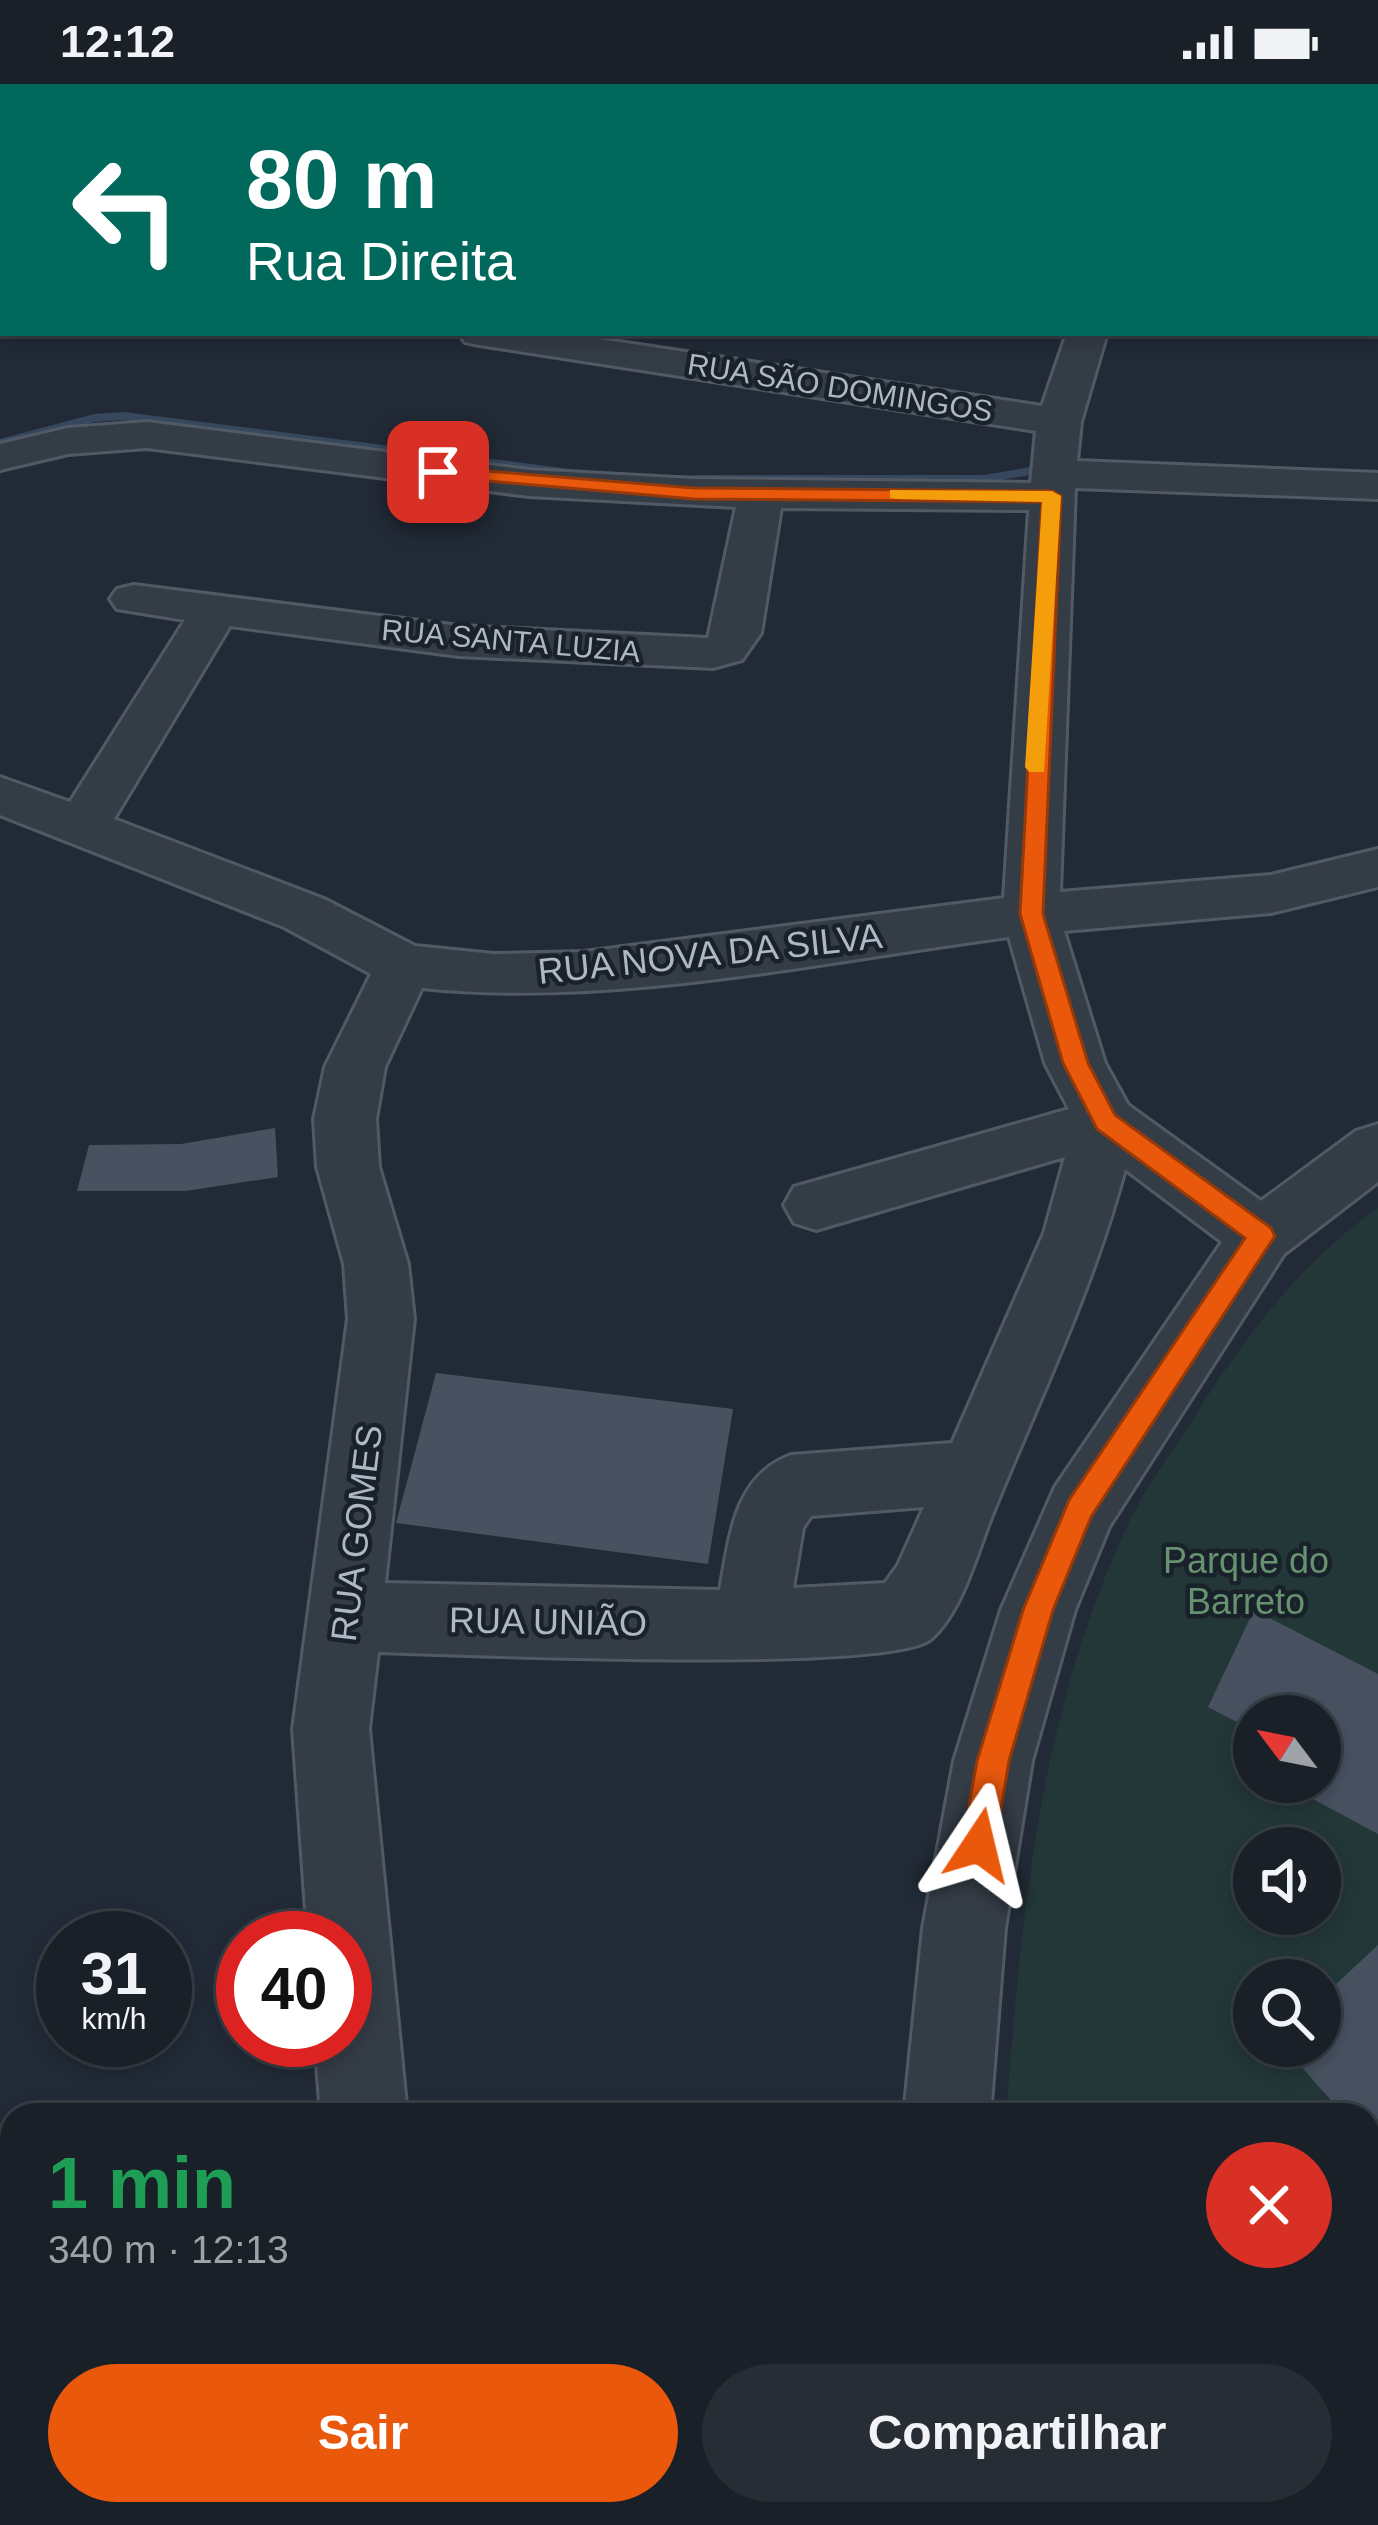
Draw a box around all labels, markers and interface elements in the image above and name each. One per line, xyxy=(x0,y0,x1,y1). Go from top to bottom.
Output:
text: 12:12 xyxy=(60,16,175,67)
icon: left xyxy=(48,132,204,288)
text: 80 m xyxy=(246,132,437,226)
text: Rua Direita xyxy=(246,231,516,291)
street label: RUA SÃO DOMINGOS xyxy=(685,347,995,428)
pin xyxy=(387,421,489,523)
icon: arrive xyxy=(405,439,471,505)
street label: RUA SANTA LUZIA xyxy=(380,613,642,668)
street label: RUA NOVA DA SILVA xyxy=(536,915,884,992)
street label: RUA GOMES xyxy=(323,1422,390,1644)
park label: Parque do Barreto xyxy=(1163,1540,1329,1622)
street label: RUA UNIÃO xyxy=(449,1599,647,1644)
north arrow xyxy=(1233,1695,1341,1803)
map controls xyxy=(1233,1695,1341,2067)
position arrow xyxy=(916,1782,1042,1908)
button: sound xyxy=(1233,1827,1341,1935)
speed limit sign: 40 xyxy=(216,1911,372,2067)
text: 31 xyxy=(81,1940,147,2007)
button: search xyxy=(1233,1959,1341,2067)
text: km/h xyxy=(81,2002,147,2035)
button: close xyxy=(1206,2142,1332,2268)
text: 1 min xyxy=(48,2143,236,2223)
text: 340 m · 12:13 xyxy=(48,2228,289,2271)
button: Sair xyxy=(48,2364,678,2502)
button: Compartilhar xyxy=(702,2364,1332,2502)

